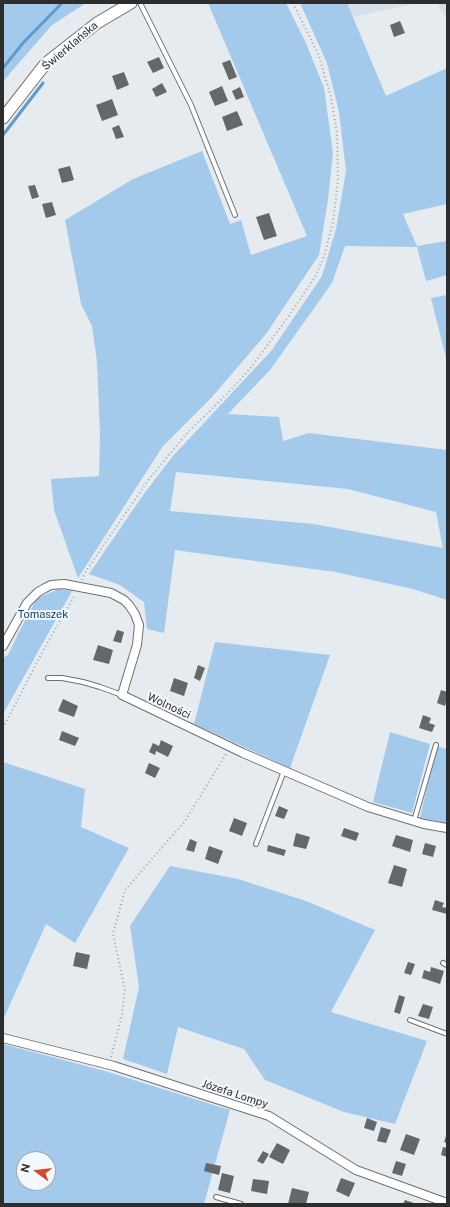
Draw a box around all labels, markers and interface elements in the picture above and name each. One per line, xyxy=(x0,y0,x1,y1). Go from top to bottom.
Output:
street label: Świerklańska xyxy=(39,19,101,73)
park label: Tomaszek xyxy=(18,608,68,622)
street label: Wolności xyxy=(145,690,193,722)
street label: Józefa Lompy xyxy=(200,1077,270,1111)
north arrow xyxy=(16,1151,56,1191)
text: N xyxy=(18,1162,32,1174)

